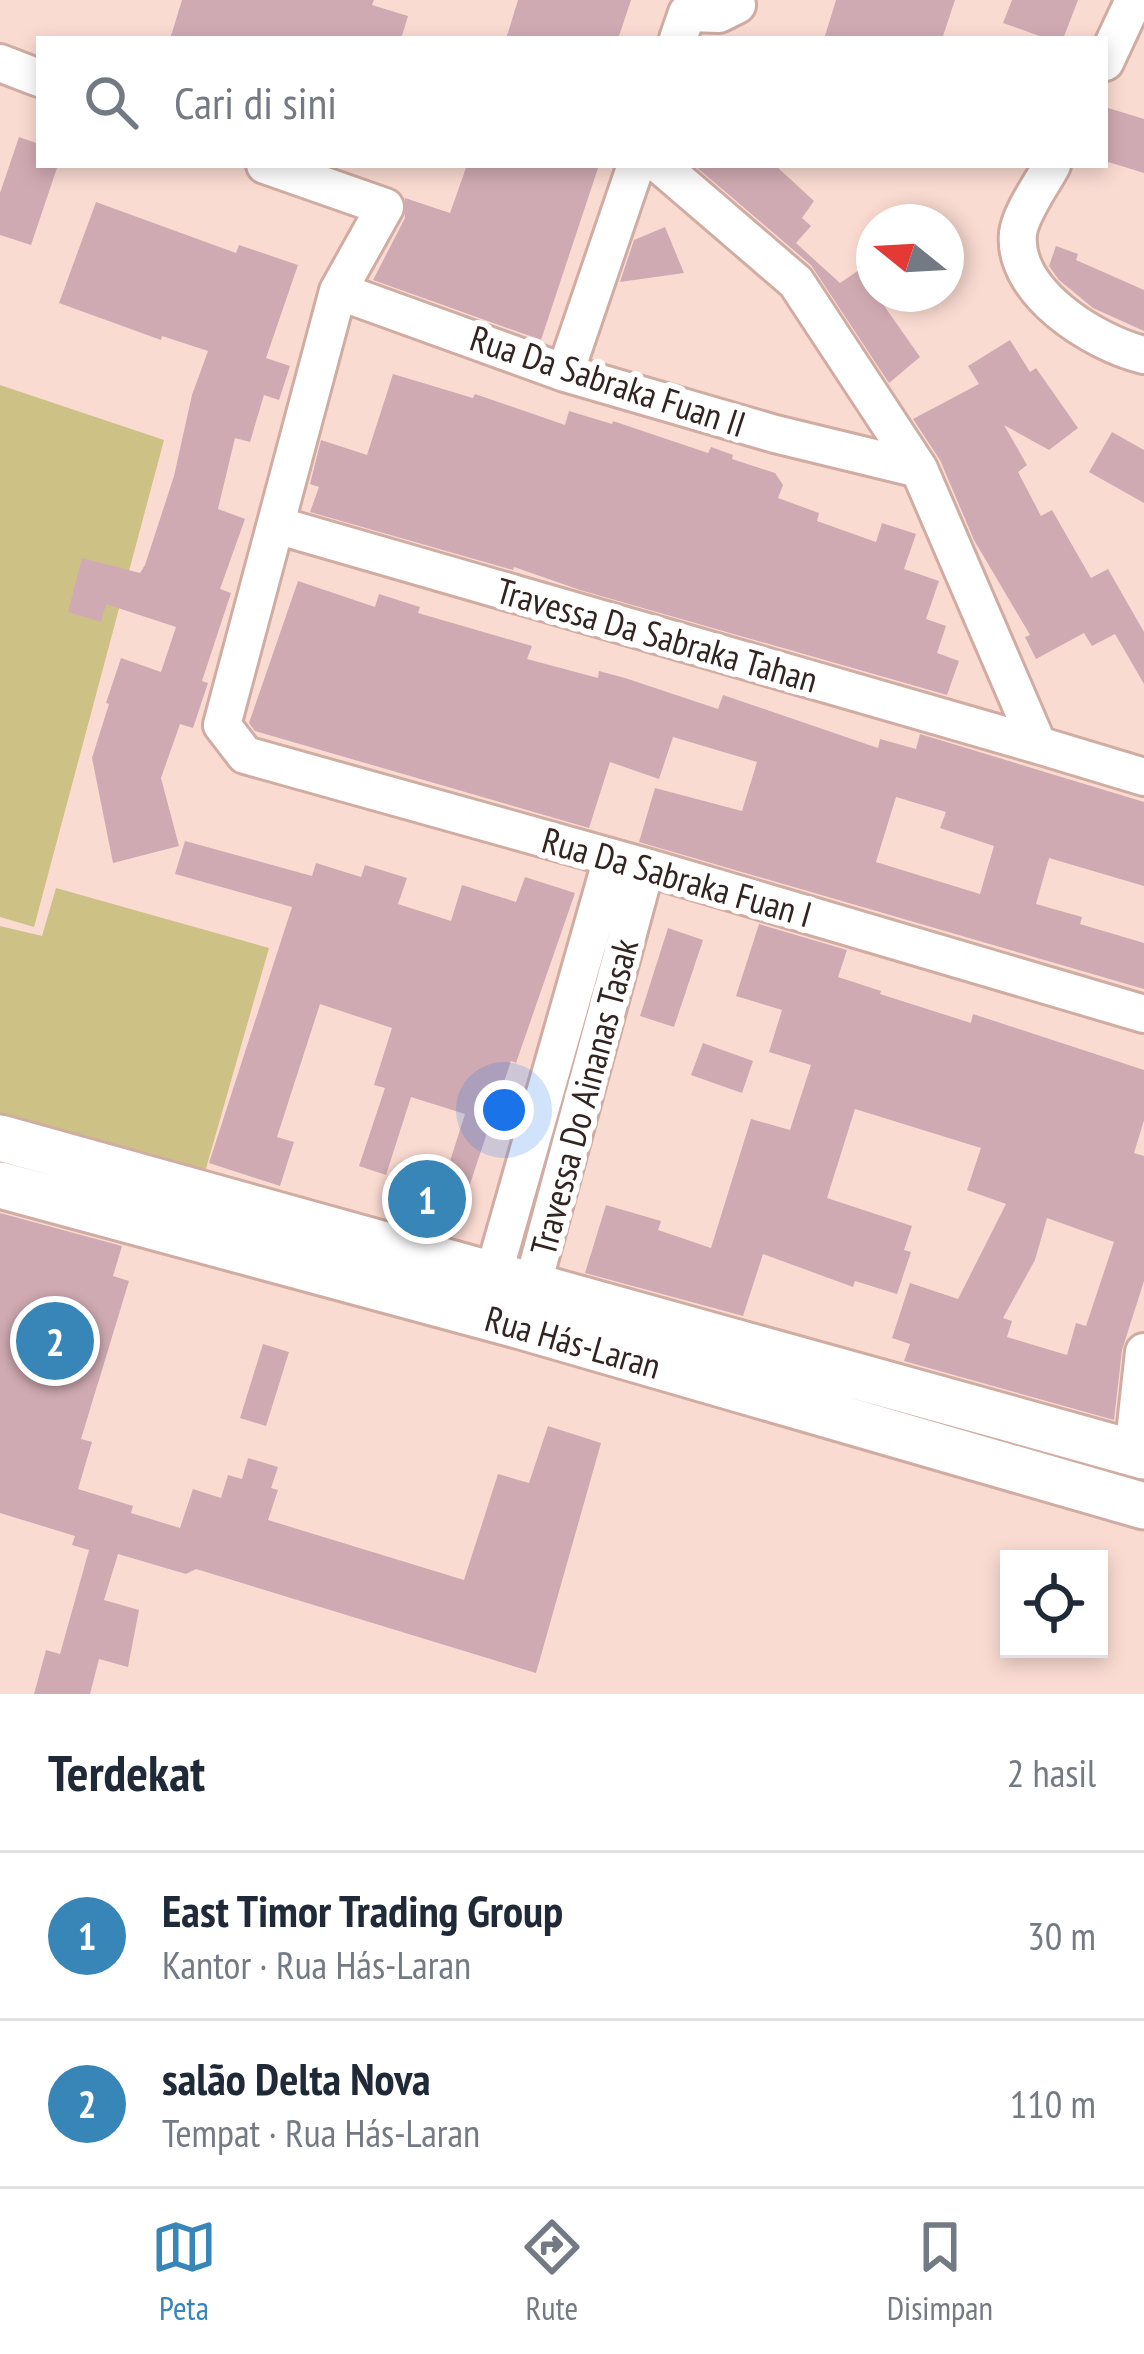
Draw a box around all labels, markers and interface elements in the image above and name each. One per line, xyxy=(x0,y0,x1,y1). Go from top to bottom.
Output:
search box xyxy=(36,36,1108,168)
icon: search xyxy=(78,69,144,135)
text: Cari di sini xyxy=(174,73,337,131)
north arrow xyxy=(856,204,964,312)
street label: Rua Da Sabraka Fuan II xyxy=(465,314,752,447)
street label: Travessa Da Sabraka Tahan xyxy=(491,566,823,703)
street label: Rua Da Sabraka Fuan I xyxy=(537,816,817,937)
street label: Travessa Do Ainanas Tasak xyxy=(519,933,648,1260)
your location xyxy=(474,1080,534,1140)
pin: 1 xyxy=(388,1154,466,1244)
street label: Rua Hás-Laran xyxy=(480,1294,666,1389)
pin: 2 xyxy=(16,1296,94,1386)
map controls xyxy=(1000,1550,1108,1658)
button: locate xyxy=(1000,1550,1108,1658)
text: Terdekat xyxy=(48,1739,205,1805)
text: 2 hasil xyxy=(1007,1747,1096,1798)
text: East Timor Trading Group xyxy=(162,1881,563,1939)
text: 1 xyxy=(78,1910,96,1961)
text: 30 m xyxy=(1027,1910,1096,1961)
text: Kantor · Rua Hás-Laran xyxy=(162,1939,471,1990)
text: salão Delta Nova xyxy=(162,2049,431,2107)
text: 2 xyxy=(78,2078,96,2129)
text: 110 m xyxy=(1010,2078,1096,2129)
text: Tempat · Rua Hás-Laran xyxy=(162,2107,480,2158)
tab: Peta xyxy=(151,2214,217,2329)
tab: Rute xyxy=(519,2214,585,2329)
tab: Disimpan xyxy=(887,2214,993,2329)

